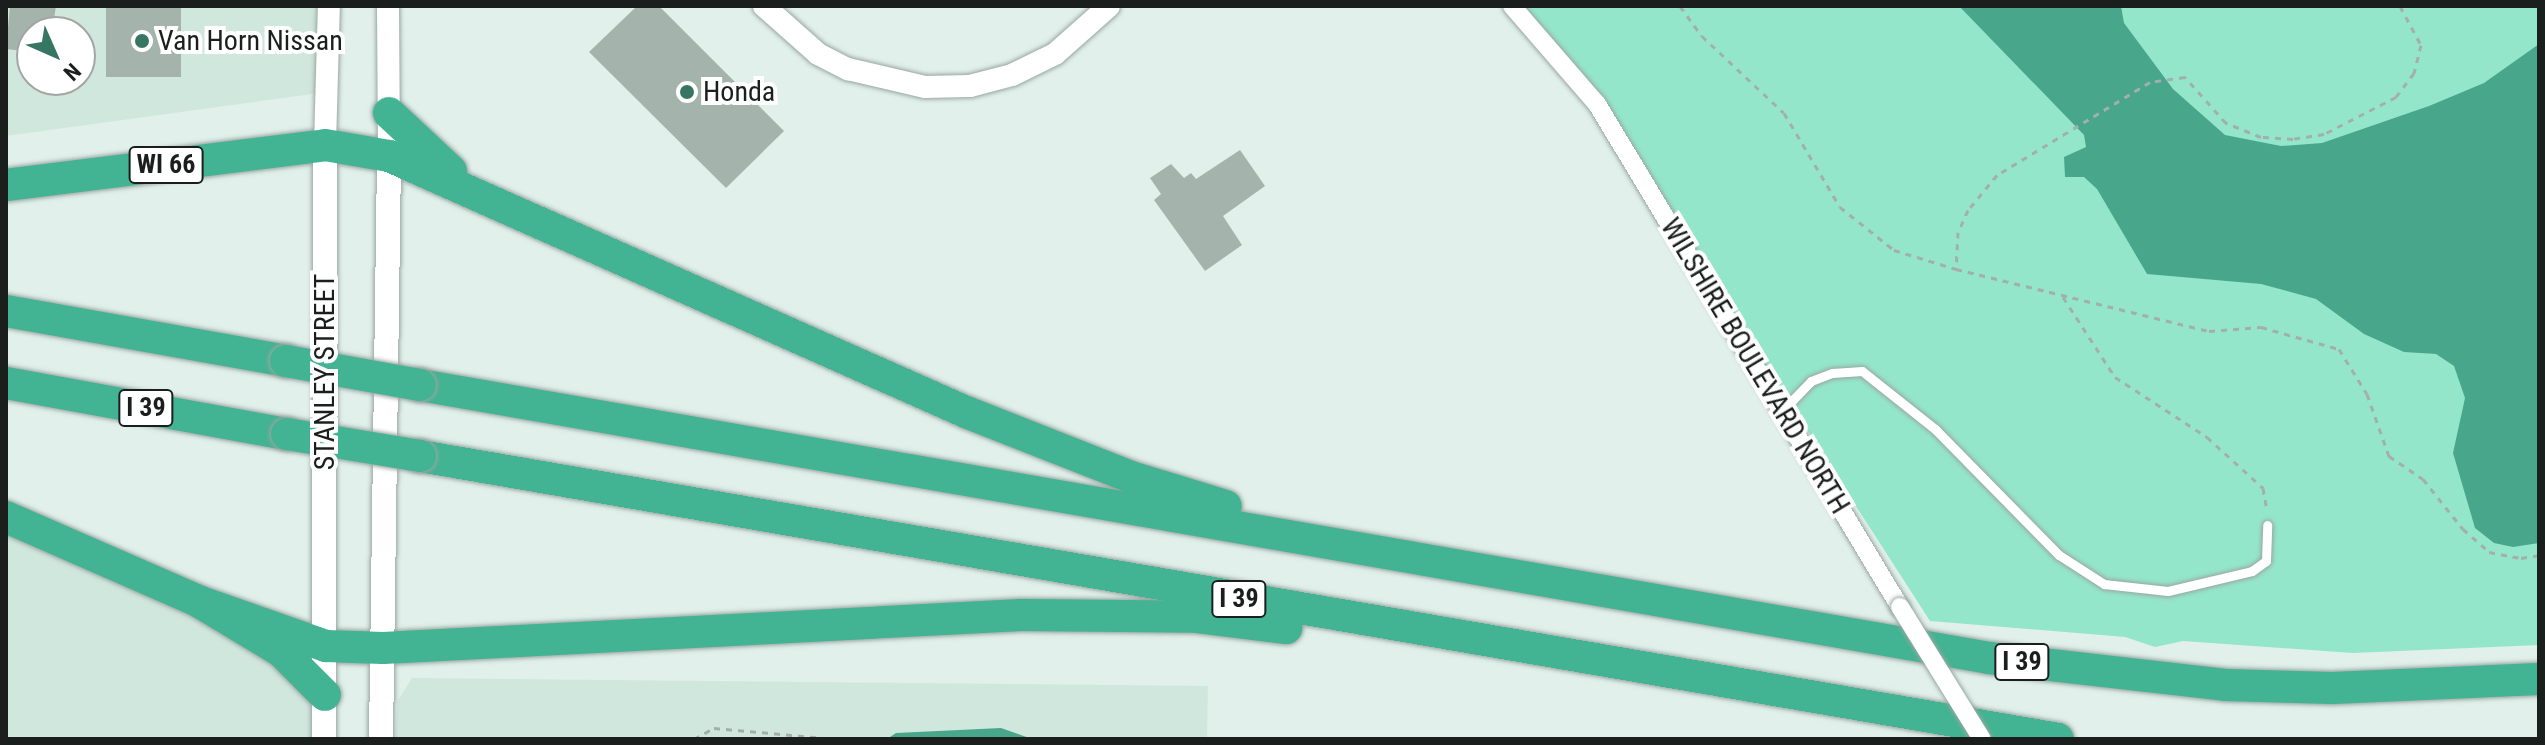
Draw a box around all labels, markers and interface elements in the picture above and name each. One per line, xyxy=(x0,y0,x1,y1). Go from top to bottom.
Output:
north arrow xyxy=(16,16,96,96)
place label: Van Horn Nissan xyxy=(158,24,343,58)
marker: Van Horn Nissan xyxy=(133,32,151,50)
text: N xyxy=(58,58,86,86)
place label: Honda xyxy=(703,75,775,109)
marker: Honda xyxy=(678,83,696,101)
road number: WI 66 xyxy=(128,143,204,187)
street label: WILSHIRE BOULEVARD NORTH xyxy=(1653,212,1857,520)
street label: STANLEY STREET xyxy=(308,274,342,470)
road number: I 39 xyxy=(118,386,174,430)
road number: I 39 xyxy=(1211,577,1267,621)
road number: I 39 xyxy=(1994,640,2050,684)

